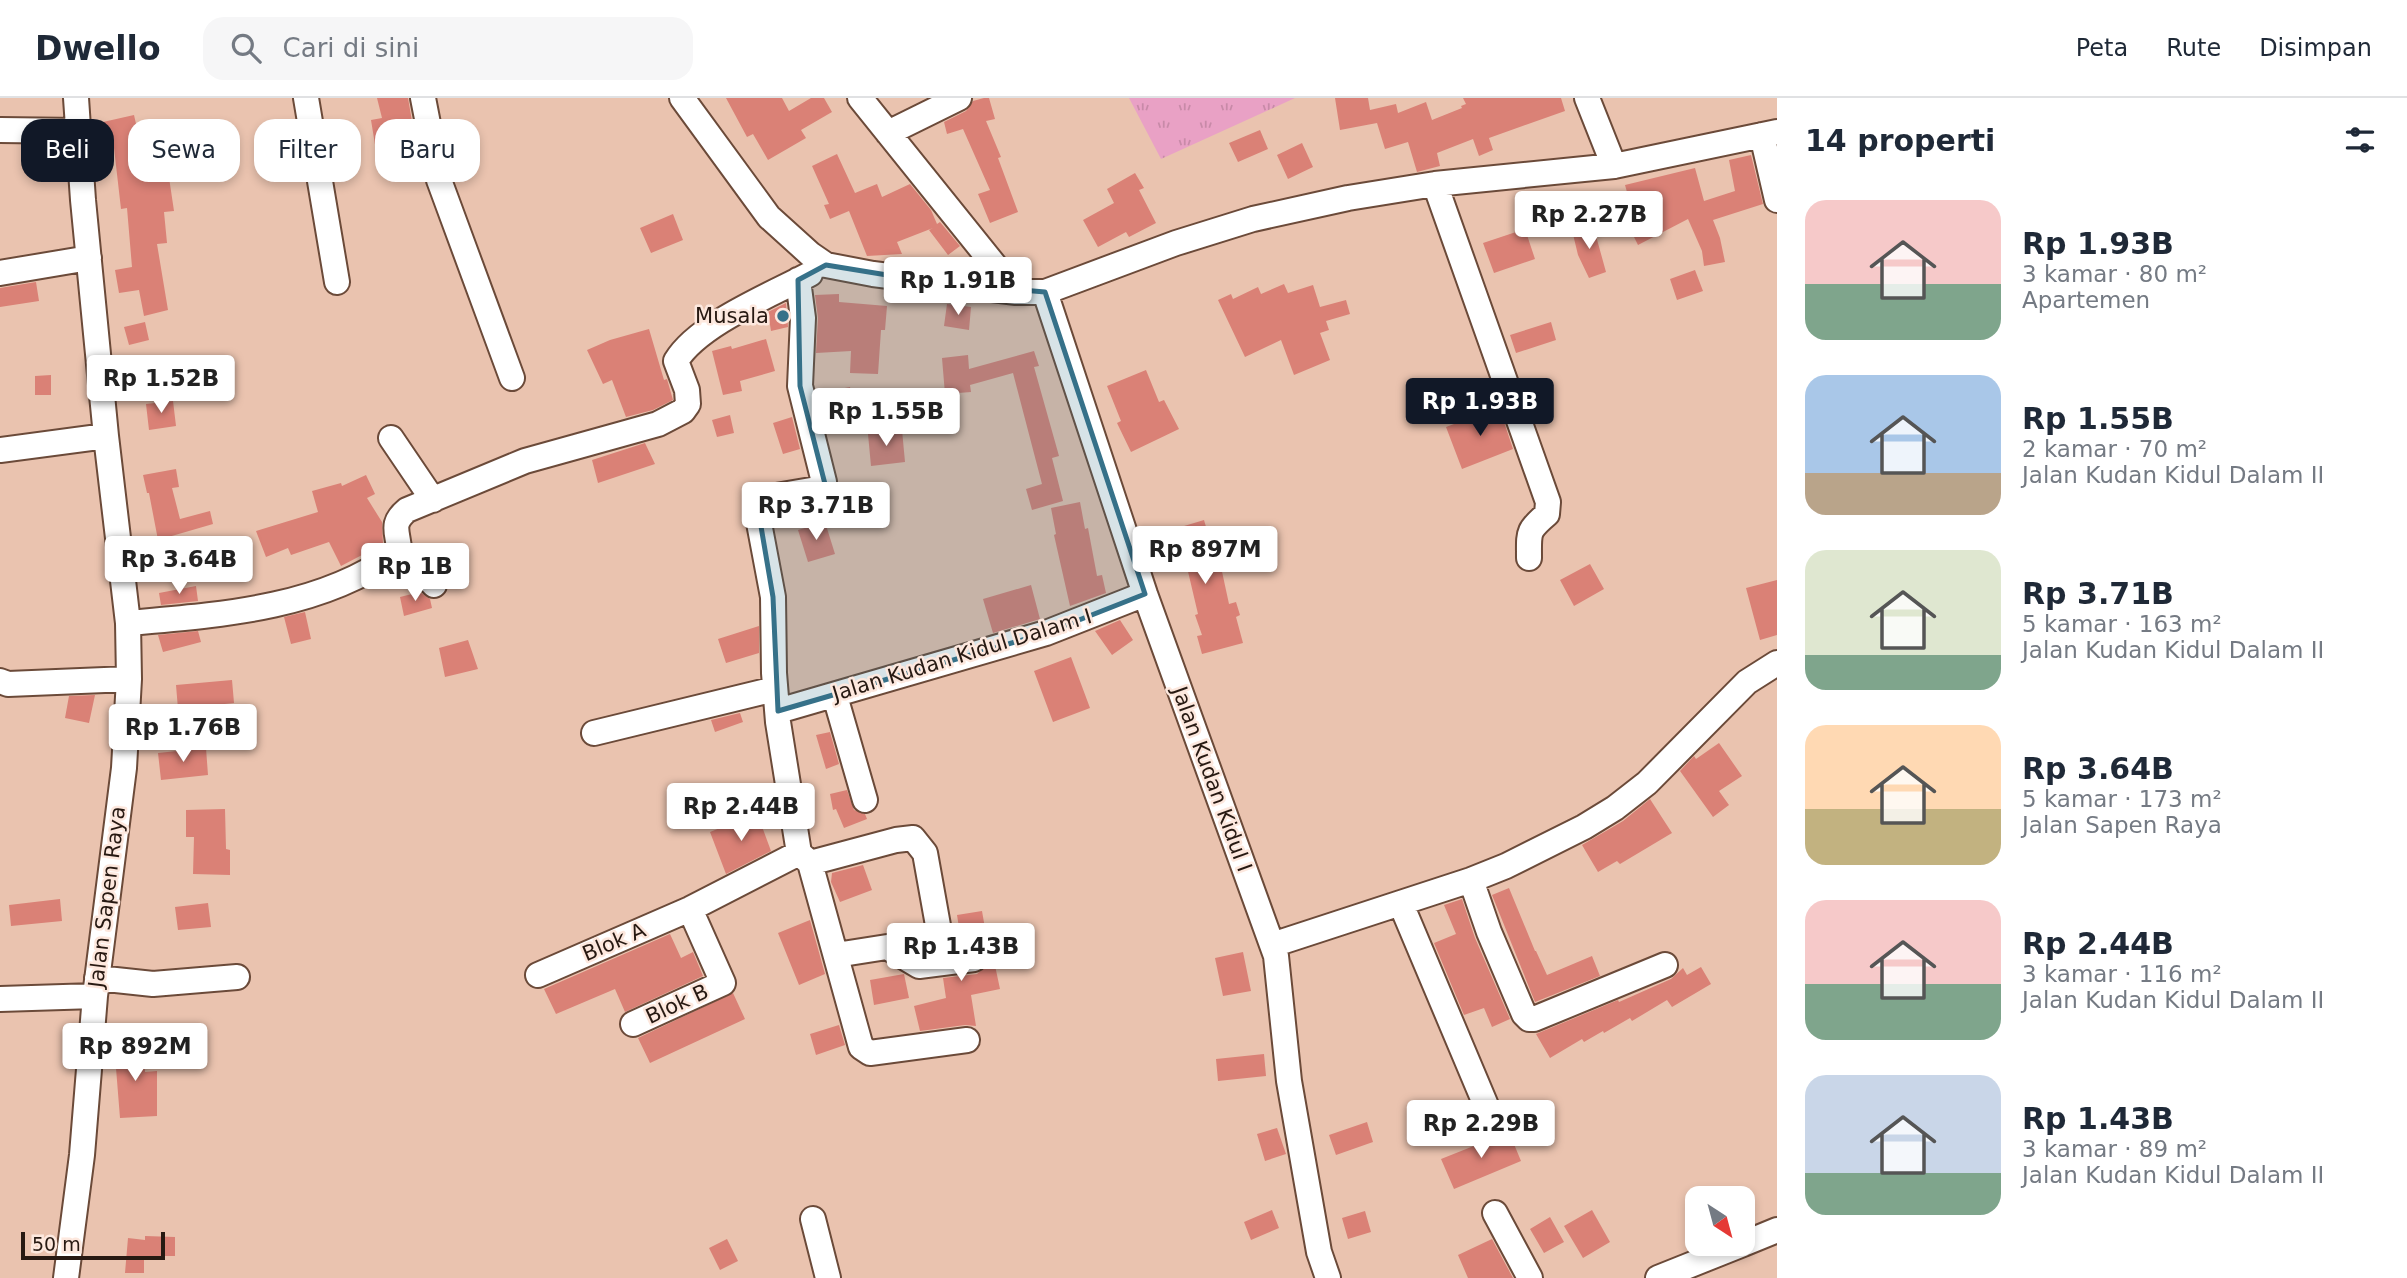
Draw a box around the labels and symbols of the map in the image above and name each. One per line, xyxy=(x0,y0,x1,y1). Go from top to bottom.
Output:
pin: Rp 2.27B xyxy=(1517,192,1661,251)
pin: Rp 1.91B xyxy=(886,258,1030,317)
place label: Musala xyxy=(695,304,769,328)
marker: Musala xyxy=(775,308,791,324)
pin: Rp 1.52B xyxy=(89,356,233,415)
pin: Rp 1.93B xyxy=(1408,378,1552,438)
pin: Rp 1.55B xyxy=(814,388,958,448)
pin: Rp 3.71B xyxy=(744,482,888,542)
pin: Rp 897M xyxy=(1140,526,1270,586)
pin: Rp 3.64B xyxy=(107,536,251,596)
pin: Rp 1B xyxy=(366,544,464,603)
street label: Jalan Kudan Kidul Dalam I xyxy=(828,604,1095,707)
street label: Jalan Kudan Kidul I xyxy=(1167,681,1257,875)
pin: Rp 1.76B xyxy=(111,704,255,764)
pin: Rp 2.44B xyxy=(669,784,813,843)
street label: Jalan Sapen Raya xyxy=(84,805,130,991)
street label: Blok A xyxy=(579,918,650,966)
pin: Rp 1.43B xyxy=(889,924,1033,983)
street label: Blok B xyxy=(642,979,712,1029)
pin: Rp 892M xyxy=(70,1024,200,1083)
pin: Rp 2.29B xyxy=(1409,1100,1553,1160)
north arrow xyxy=(1685,1186,1755,1256)
scale bar xyxy=(21,1229,164,1261)

